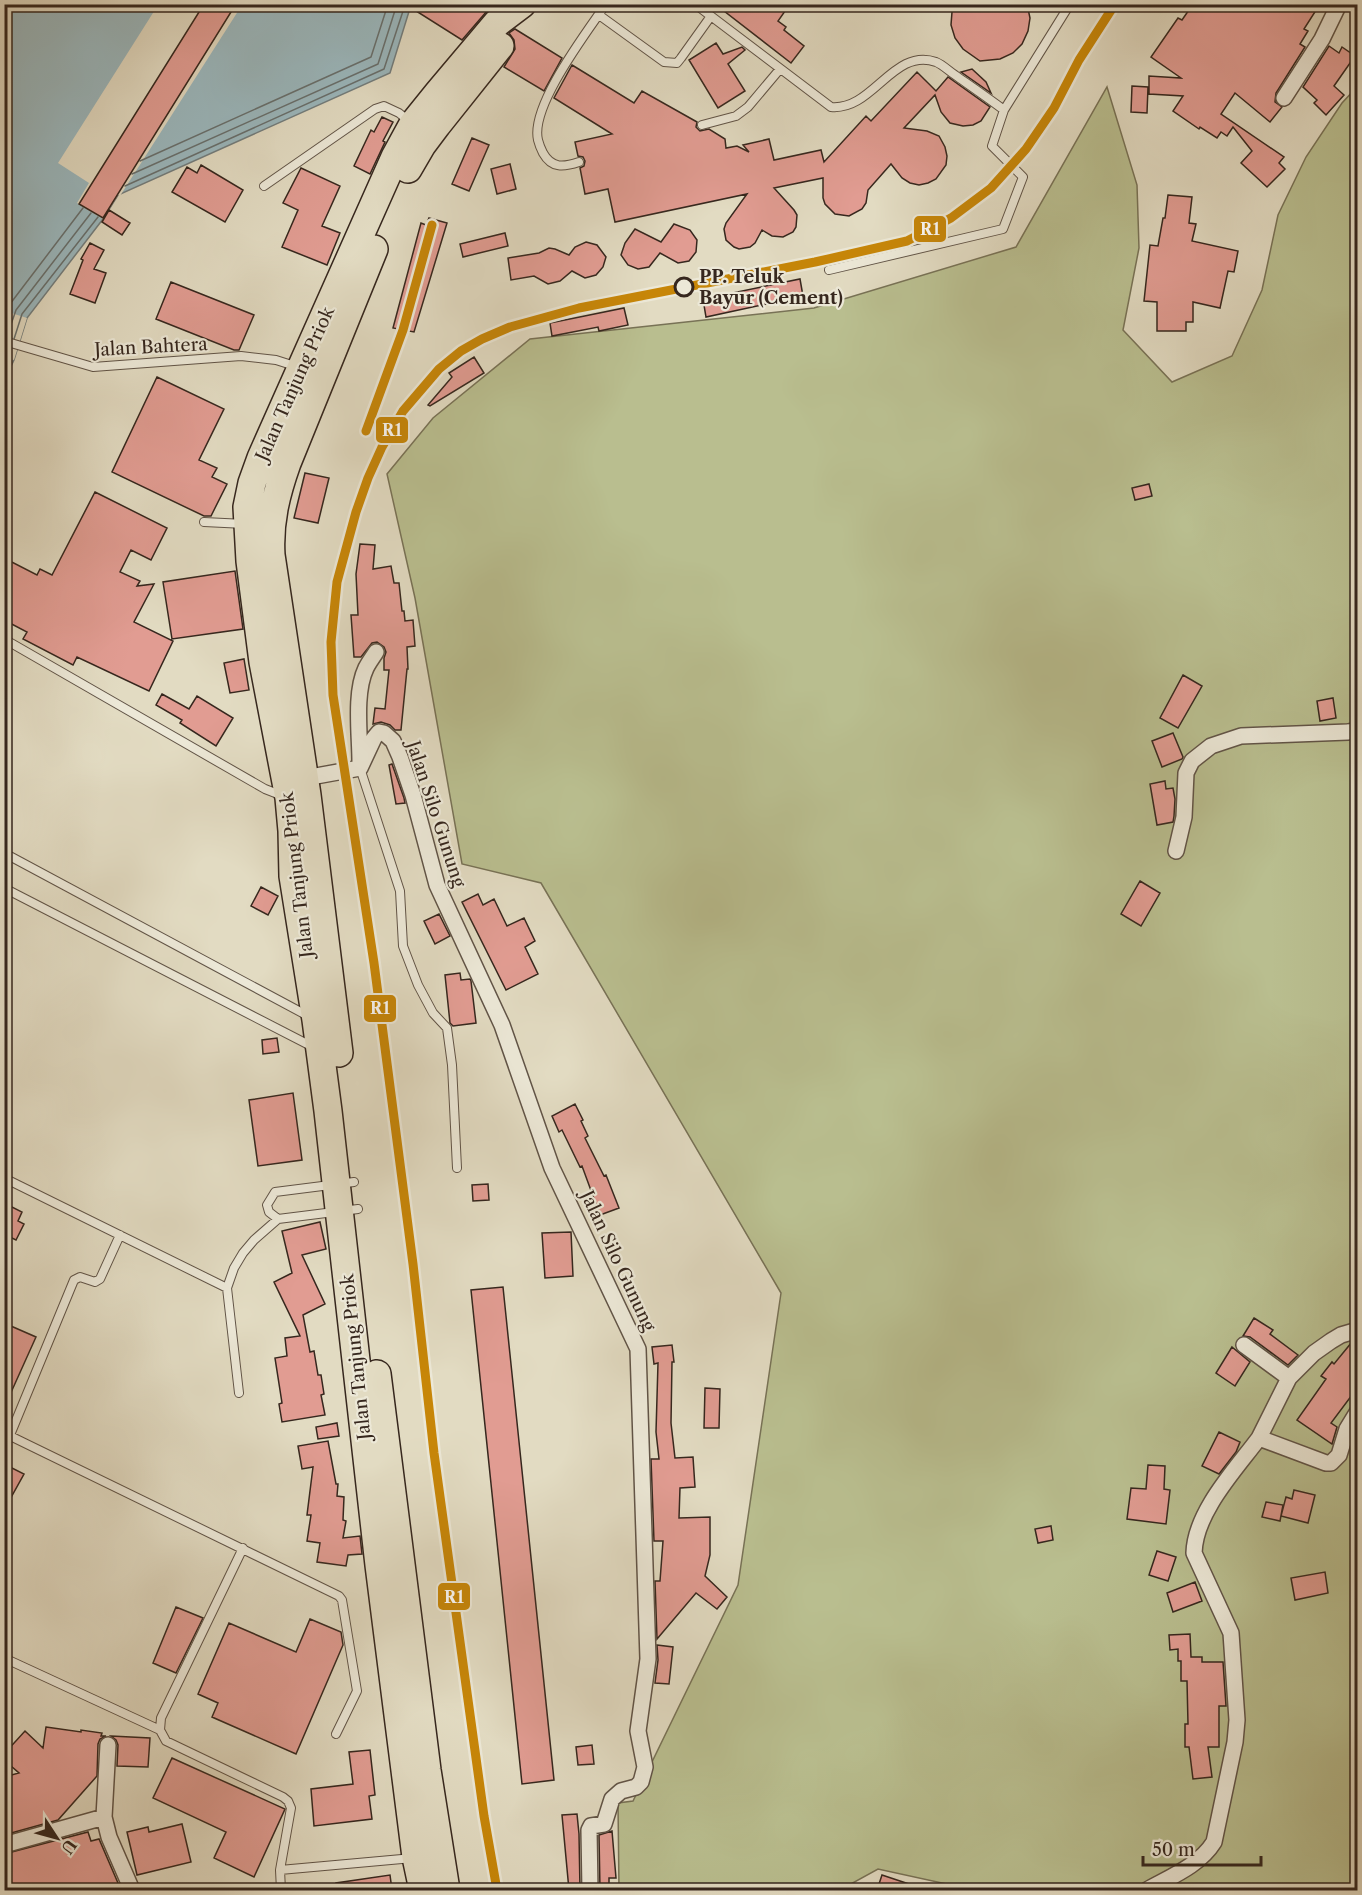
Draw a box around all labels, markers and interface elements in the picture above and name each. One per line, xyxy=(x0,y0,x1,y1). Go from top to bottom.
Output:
line badge: R1 xyxy=(913,215,947,243)
text: R1 xyxy=(920,219,941,239)
place label: PP. Teluk Bayur (Cement) xyxy=(699,266,843,309)
marker: PP. Teluk Bayur (Cement) xyxy=(674,277,694,297)
street label: Jalan Tanjung Priok xyxy=(250,302,340,467)
street label: Jalan Bahtera xyxy=(91,333,209,361)
line badge: R1 xyxy=(375,416,409,444)
text: R1 xyxy=(382,420,403,440)
street label: Jalan Silo Gunung xyxy=(401,735,470,890)
street label: Jalan Tanjung Priok xyxy=(276,789,318,962)
line badge: R1 xyxy=(363,994,397,1023)
text: R1 xyxy=(370,998,391,1018)
street label: Jalan Silo Gunung xyxy=(574,1184,660,1335)
street label: Jalan Tanjung Priok xyxy=(336,1271,376,1444)
line badge: R1 xyxy=(437,1582,471,1611)
text: R1 xyxy=(444,1587,465,1607)
north arrow xyxy=(27,1808,87,1868)
scale bar xyxy=(1143,1829,1262,1867)
text: U xyxy=(57,1836,81,1858)
text: 50 m xyxy=(1152,1839,1195,1861)

